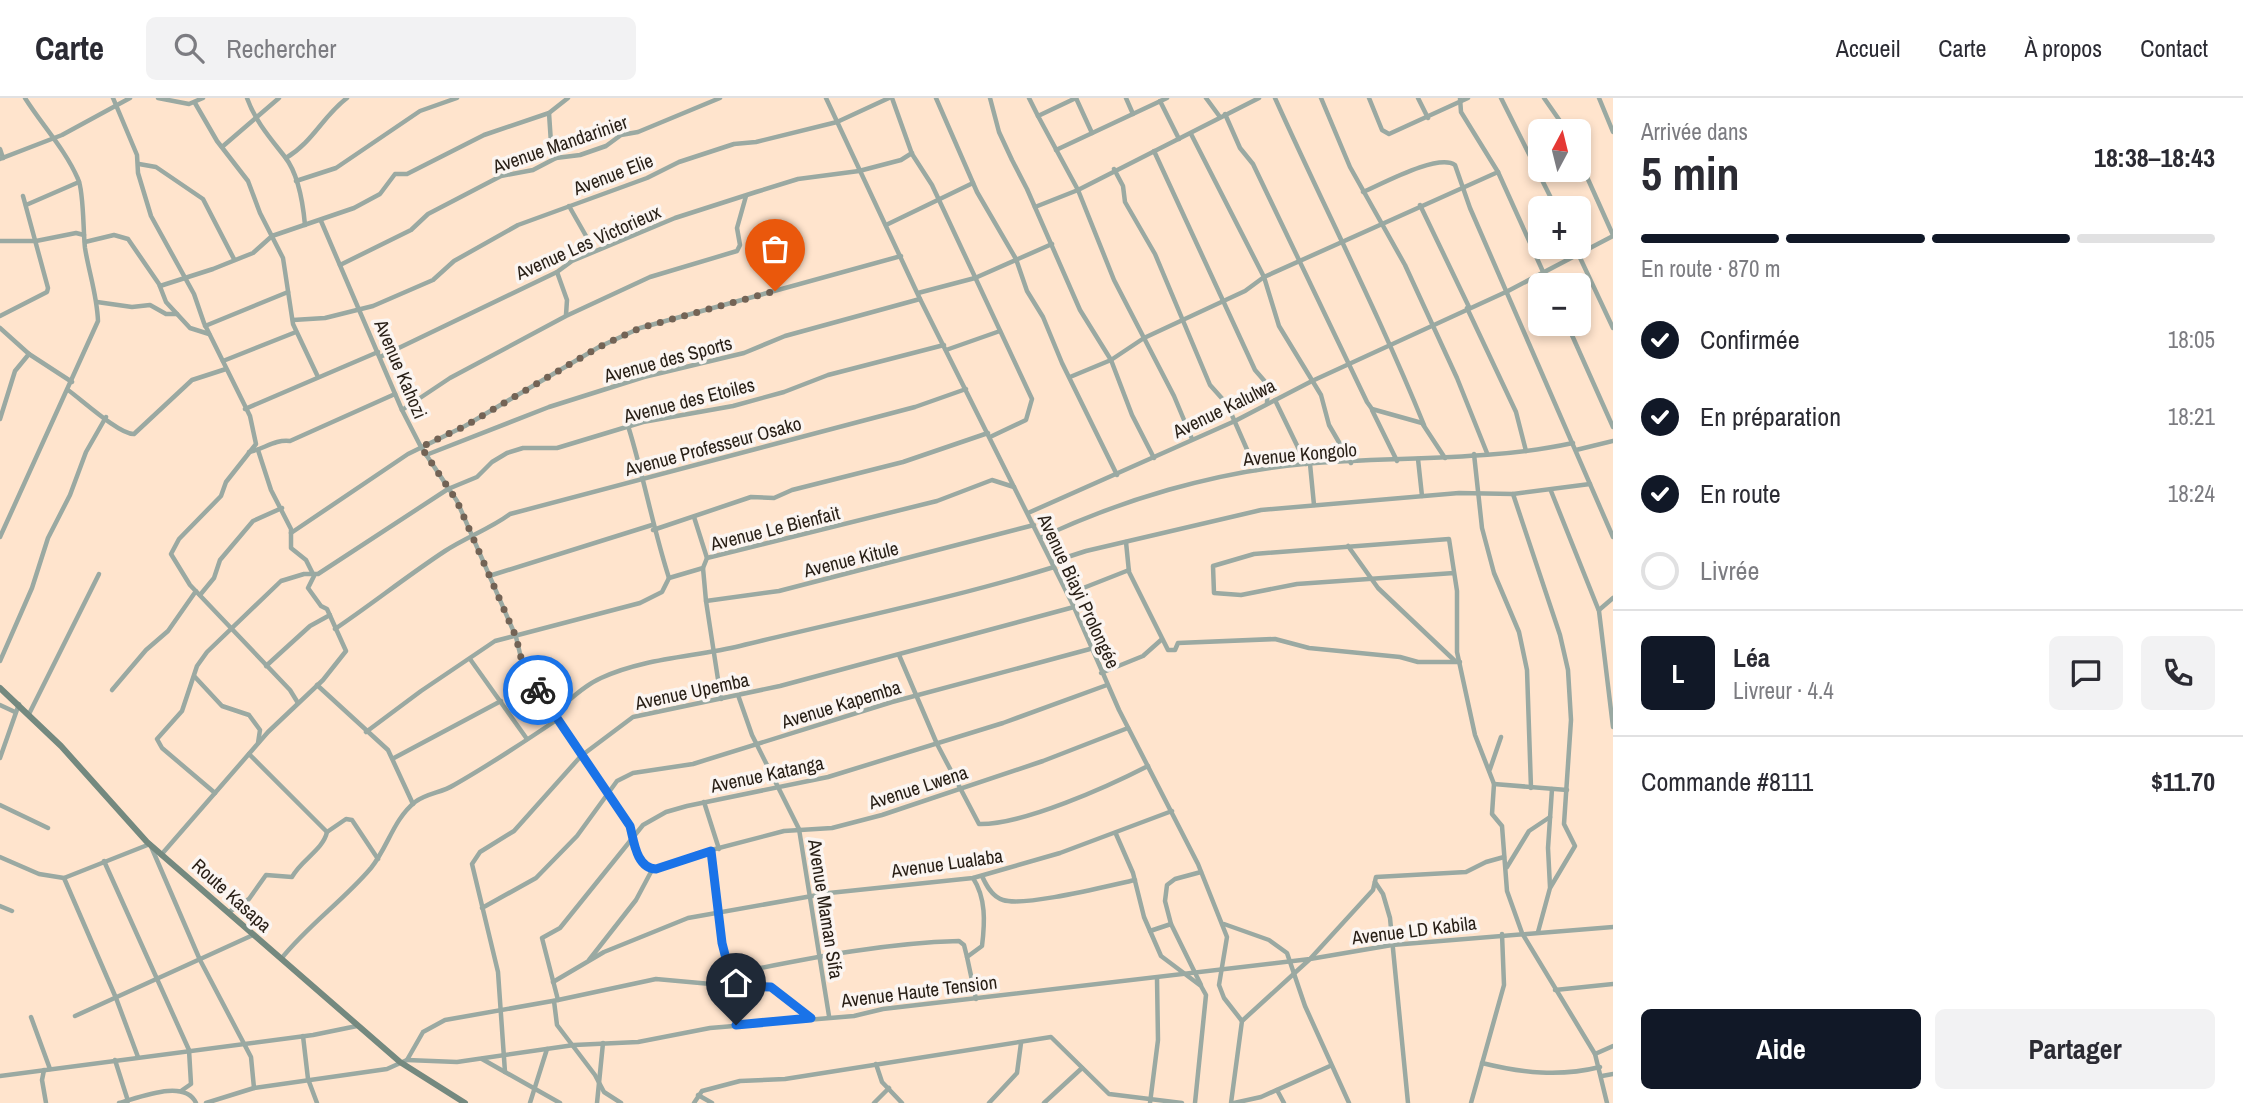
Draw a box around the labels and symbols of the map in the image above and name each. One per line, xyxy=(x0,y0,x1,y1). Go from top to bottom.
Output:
street label: Avenue Mandarinier xyxy=(488,109,632,180)
north arrow xyxy=(1528,119,1591,182)
street label: Avenue Elie xyxy=(568,147,657,202)
street label: Avenue Les Victorieux xyxy=(510,198,665,286)
pin xyxy=(745,219,805,291)
street label: Avenue Kahozi xyxy=(368,314,434,423)
street label: Avenue des Sports xyxy=(600,329,735,389)
street label: Avenue des Etoiles xyxy=(620,371,757,429)
street label: Avenue Kalulwa xyxy=(1167,372,1280,445)
street label: Avenue Professeur Osako xyxy=(621,410,804,482)
street label: Avenue Kongolo xyxy=(1241,436,1358,472)
street label: Avenue Le Bienfait xyxy=(707,499,843,557)
street label: Avenue Biayi Prolongée xyxy=(1031,509,1126,673)
street label: Avenue Kitule xyxy=(800,535,901,584)
courier xyxy=(503,655,573,725)
street label: Avenue Upemba xyxy=(632,666,752,716)
street label: Avenue Kapemba xyxy=(777,673,904,735)
street label: Avenue Katanga xyxy=(707,749,826,799)
street label: Avenue Lwena xyxy=(864,759,971,816)
street label: Avenue Maman Sifa xyxy=(802,836,850,981)
street label: Avenue Lualaba xyxy=(889,842,1005,884)
street label: Route Kasapa xyxy=(187,852,278,938)
street label: Avenue LD Kabila xyxy=(1349,909,1478,951)
pin xyxy=(706,953,766,1025)
street label: Avenue Haute Tension xyxy=(838,969,999,1014)

